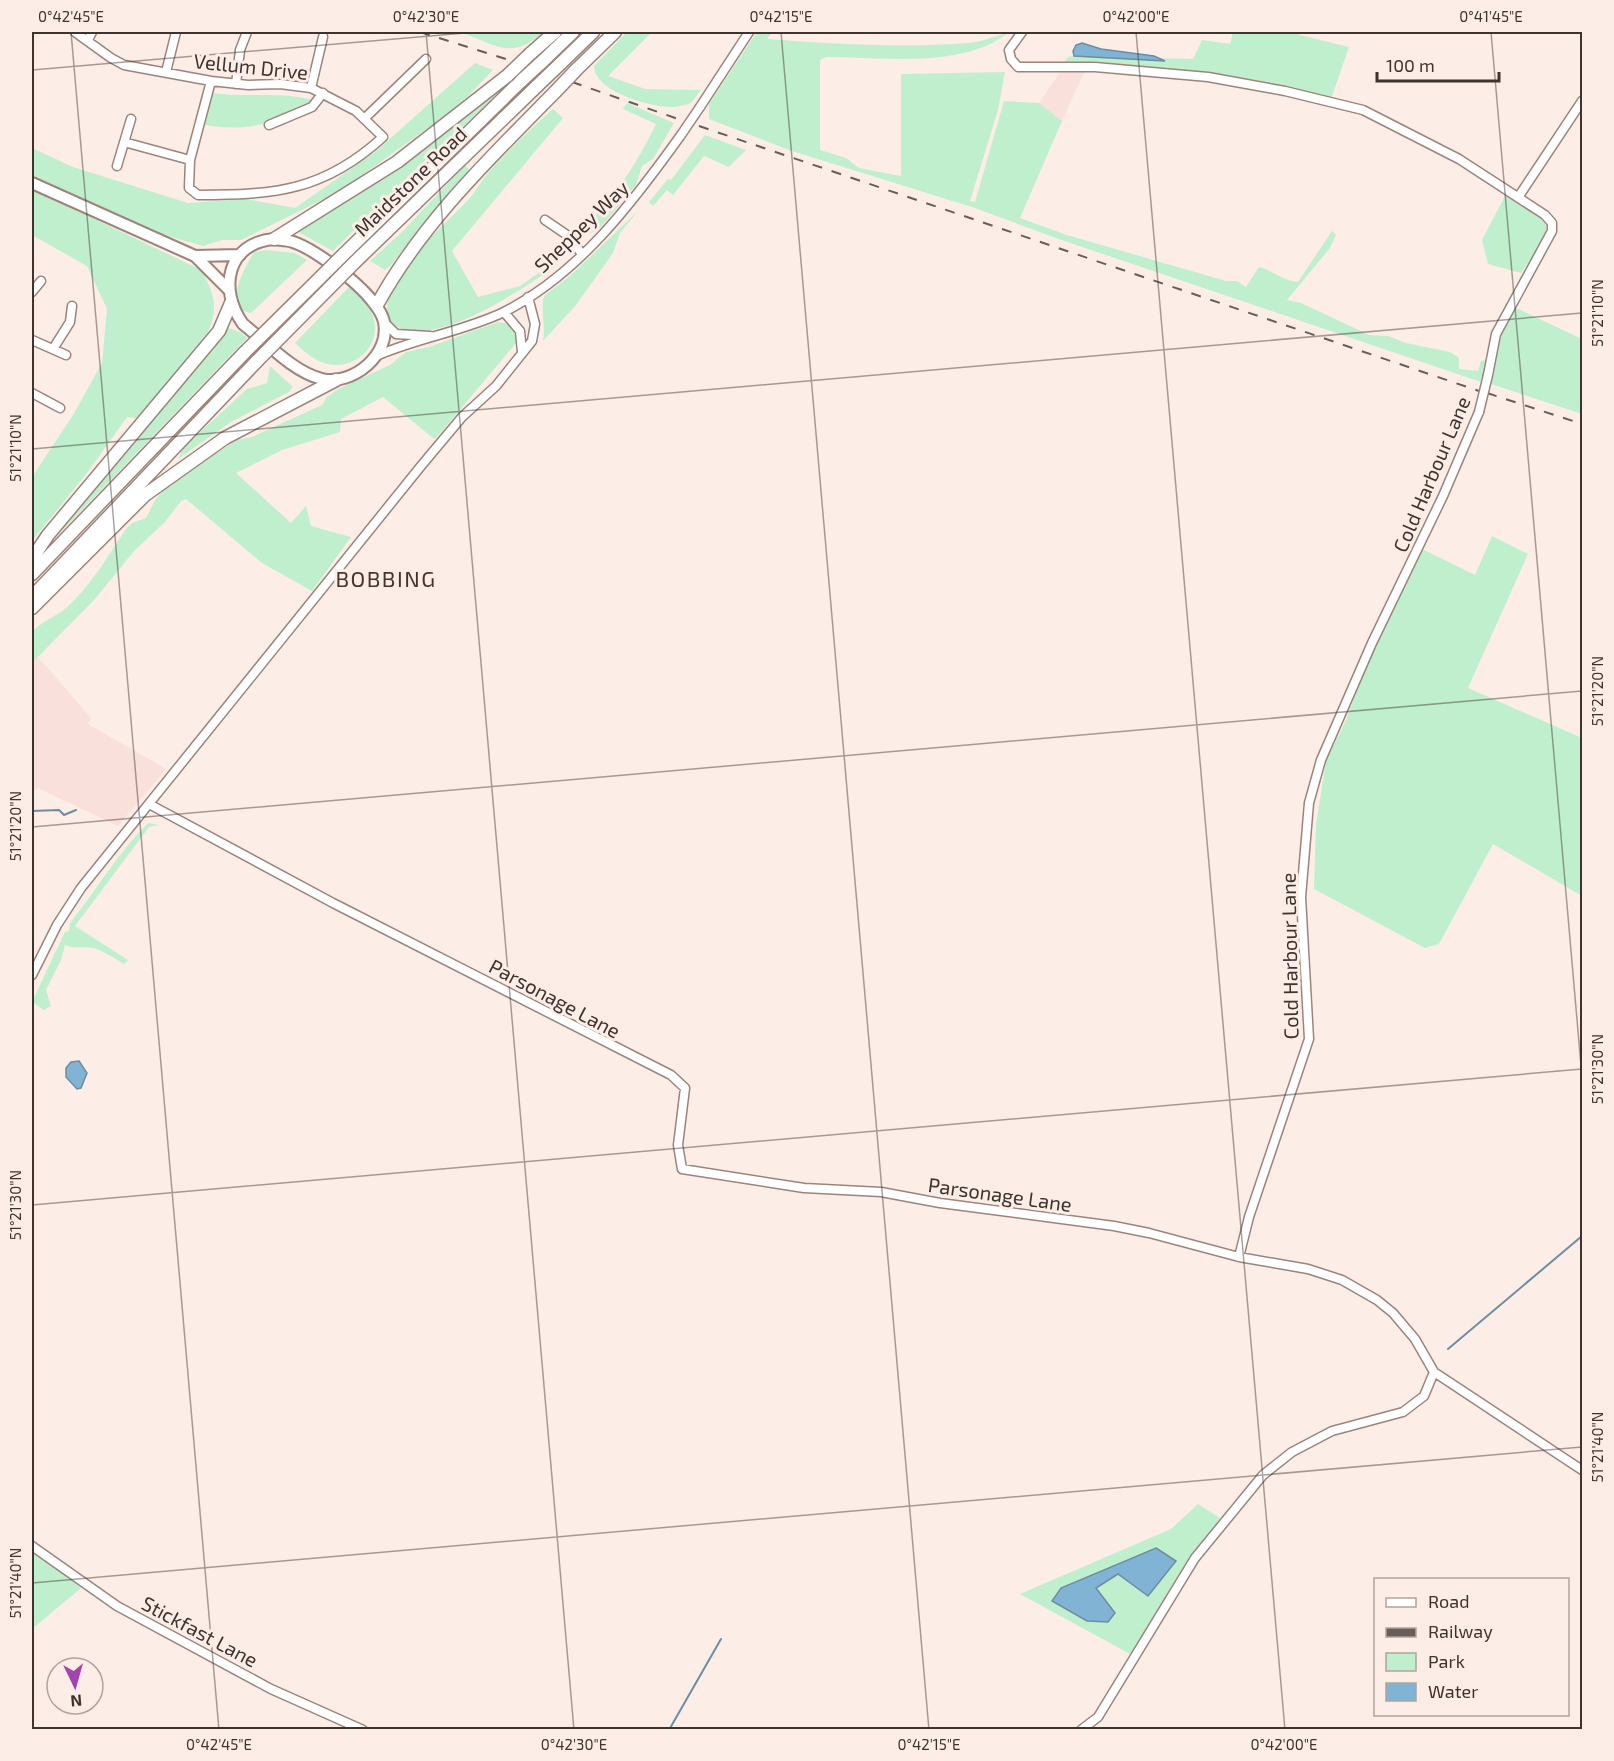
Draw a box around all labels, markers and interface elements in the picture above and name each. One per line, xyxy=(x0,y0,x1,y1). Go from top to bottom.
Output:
text: 0°42'45"E xyxy=(38,7,104,25)
text: 0°42'30"E xyxy=(393,7,459,25)
text: 0°42'15"E xyxy=(750,7,813,25)
text: 0°42'00"E xyxy=(1102,7,1170,25)
text: 0°41'45"E xyxy=(1459,7,1523,25)
scale bar xyxy=(1377,45,1498,83)
street label: Vellum Drive xyxy=(193,48,309,84)
text: 100 m xyxy=(1386,54,1435,76)
street label: Maidstone Road xyxy=(349,121,471,241)
street label: Sheppey Way xyxy=(529,175,634,277)
text: 51°21'10"N xyxy=(1588,279,1606,347)
street label: Cold Harbour Lane xyxy=(1387,393,1475,555)
text: 51°21'10"N xyxy=(6,414,24,482)
district label: BOBBING xyxy=(335,565,437,591)
text: 51°21'20"N xyxy=(1588,656,1606,726)
text: 51°21'20"N xyxy=(6,791,24,861)
street label: Cold Harbour Lane xyxy=(1276,872,1302,1040)
street label: Parsonage Lane xyxy=(485,953,625,1043)
text: 51°21'30"N xyxy=(1588,1034,1606,1104)
text: 51°21'30"N xyxy=(6,1170,24,1240)
street label: Parsonage Lane xyxy=(927,1172,1073,1216)
text: 51°21'40"N xyxy=(1588,1412,1606,1482)
text: 51°21'40"N xyxy=(6,1548,24,1618)
legend xyxy=(1374,1578,1569,1716)
street label: Stickfast Lane xyxy=(138,1590,262,1672)
text: Road xyxy=(1428,1590,1469,1612)
text: Railway xyxy=(1428,1620,1493,1642)
text: Park xyxy=(1428,1650,1465,1672)
north arrow xyxy=(45,1656,105,1716)
text: Water xyxy=(1428,1680,1478,1702)
text: N xyxy=(70,1691,83,1711)
text: 0°42'45"E xyxy=(186,1735,252,1753)
text: 0°42'30"E xyxy=(541,1735,607,1753)
text: 0°42'15"E xyxy=(898,1735,961,1753)
text: 0°42'00"E xyxy=(1250,1735,1318,1753)

